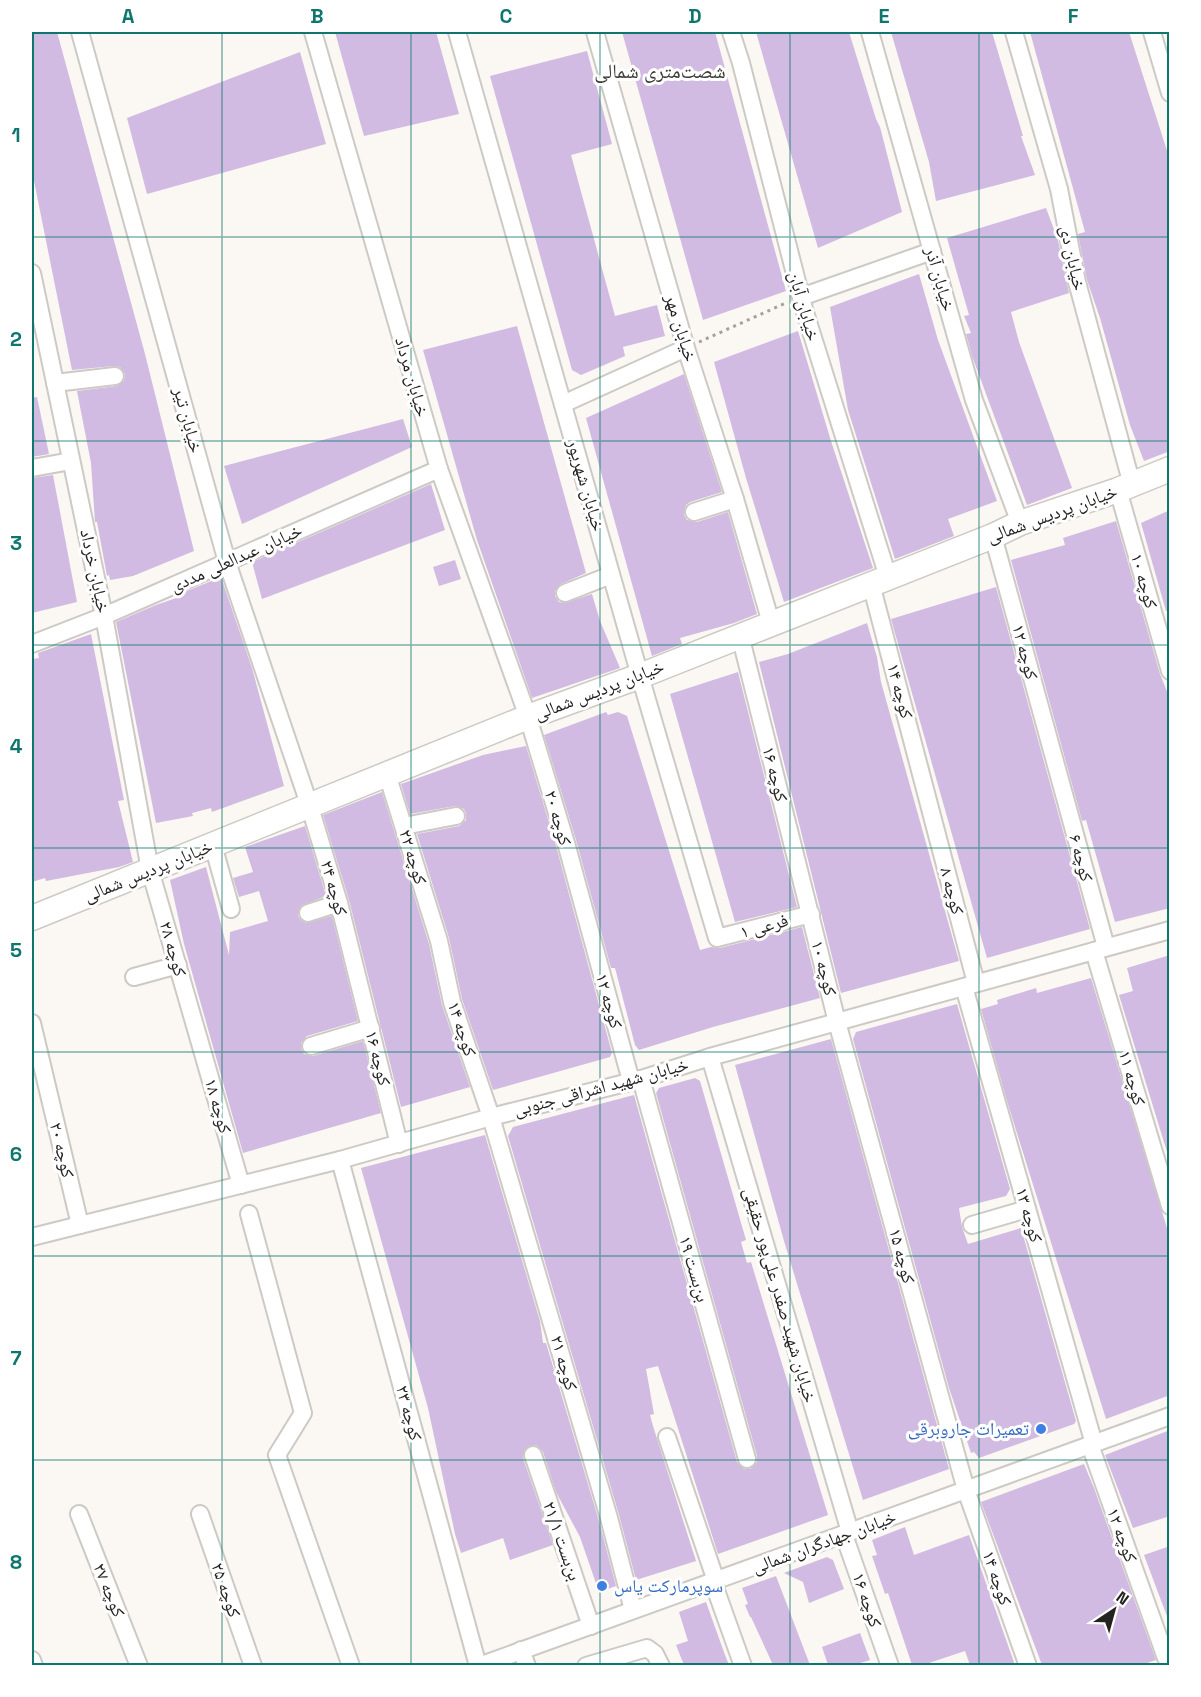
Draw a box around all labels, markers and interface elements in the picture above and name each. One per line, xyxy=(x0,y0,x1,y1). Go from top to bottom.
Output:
text: A xyxy=(122,3,135,29)
text: B xyxy=(310,3,324,29)
text: C xyxy=(500,3,513,29)
text: D xyxy=(688,3,702,29)
text: E xyxy=(878,3,890,29)
text: F xyxy=(1068,3,1079,29)
district label: شصت‌متری شمالی xyxy=(594,58,726,84)
text: 1 xyxy=(11,122,21,148)
street label: خیابان دی xyxy=(1055,223,1092,292)
street label: خیابان آذر xyxy=(920,243,961,314)
street label: خیابان آبان xyxy=(784,268,825,343)
street label: خیابان مهر xyxy=(660,290,703,364)
text: 2 xyxy=(10,326,22,352)
street label: خیابان مرداد xyxy=(390,334,435,419)
street label: خیابان تیر xyxy=(168,384,208,455)
street label: خیابان شهریور xyxy=(562,435,611,534)
street label: خیابان پردیس شمالی xyxy=(983,479,1120,548)
street label: خیابان عبدالعلی مددی xyxy=(166,518,305,597)
street label: خیابان خرداد xyxy=(75,527,116,615)
text: 3 xyxy=(10,530,22,556)
street label: کوچه ۱۰ xyxy=(1126,551,1163,612)
street label: کوچه ۱۲ xyxy=(1007,622,1044,683)
street label: خیابان پردیس شمالی xyxy=(531,654,667,725)
street label: کوچه ۱۴ xyxy=(882,661,919,722)
text: 4 xyxy=(10,733,23,759)
street label: کوچه ۱۶ xyxy=(758,744,794,804)
street label: کوچه ۲۰ xyxy=(540,788,577,849)
street label: کوچه ۲۲ xyxy=(394,827,433,888)
street label: کوچه ۶ xyxy=(1064,832,1099,885)
street label: خیابان پردیس شمالی xyxy=(80,834,216,907)
street label: کوچه ۲۴ xyxy=(316,858,353,919)
street label: کوچه ۸ xyxy=(935,865,970,918)
street label: فرعی ۱ xyxy=(737,908,791,943)
street label: کوچه ۲۸ xyxy=(155,919,192,980)
text: 5 xyxy=(10,937,22,963)
street label: کوچه ۱۰ xyxy=(807,938,843,998)
street label: کوچه ۱۲ xyxy=(591,971,628,1032)
street label: کوچه ۱۴ xyxy=(443,999,482,1060)
street label: کوچه ۱۶ xyxy=(361,1028,397,1088)
street label: کوچه ۱۱ xyxy=(1114,1048,1151,1109)
street label: خیابان شهید اشراقی جنوبی xyxy=(511,1052,691,1121)
street label: کوچه ۱۸ xyxy=(200,1076,237,1137)
street label: کوچه ۲۰ xyxy=(45,1120,80,1180)
text: 6 xyxy=(10,1141,22,1167)
street label: خیابان شهید صفدر علی‌پور حقیقی xyxy=(739,1185,822,1405)
street label: کوچه ۱۳ xyxy=(1011,1185,1048,1246)
street label: کوچه ۱۵ xyxy=(884,1226,921,1287)
street label: بن‌بست ۱۹ xyxy=(674,1233,715,1305)
street label: کوچه ۲۱ xyxy=(546,1333,583,1394)
text: 7 xyxy=(10,1345,22,1371)
street label: کوچه ۲۳ xyxy=(391,1383,428,1444)
place label: تعمیرات جاروبرقی xyxy=(908,1417,1029,1440)
marker: تعمیرات جاروبرقی xyxy=(1034,1422,1048,1436)
street label: بن‌بست ۲۱/۱ xyxy=(538,1498,587,1584)
street label: کوچه ۱۲ xyxy=(1102,1504,1143,1566)
street label: خیابان جهادگران شمالی xyxy=(749,1505,899,1578)
street label: کوچه ۱۴ xyxy=(977,1547,1018,1609)
text: 8 xyxy=(10,1549,22,1575)
street label: کوچه ۲۷ xyxy=(88,1559,131,1621)
street label: کوچه ۲۵ xyxy=(206,1559,247,1621)
street label: کوچه ۱۶ xyxy=(847,1569,888,1631)
place label: سوپرمارکت یاس xyxy=(614,1574,723,1597)
marker: سوپرمارکت یاس xyxy=(595,1579,609,1593)
north arrow xyxy=(1084,1580,1144,1640)
text: N xyxy=(1112,1587,1133,1610)

